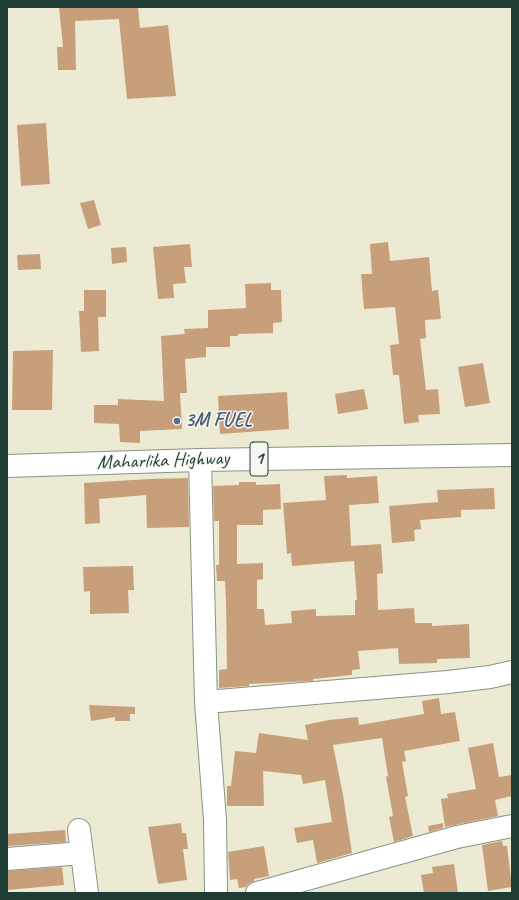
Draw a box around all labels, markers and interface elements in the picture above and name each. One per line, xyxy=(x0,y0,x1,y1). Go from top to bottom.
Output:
place label: 3M FUEL xyxy=(185,409,252,433)
marker: 3M FUEL xyxy=(172,416,182,426)
road number: 1 xyxy=(250,442,268,476)
street label: Maharlika Highway xyxy=(97,447,229,475)

